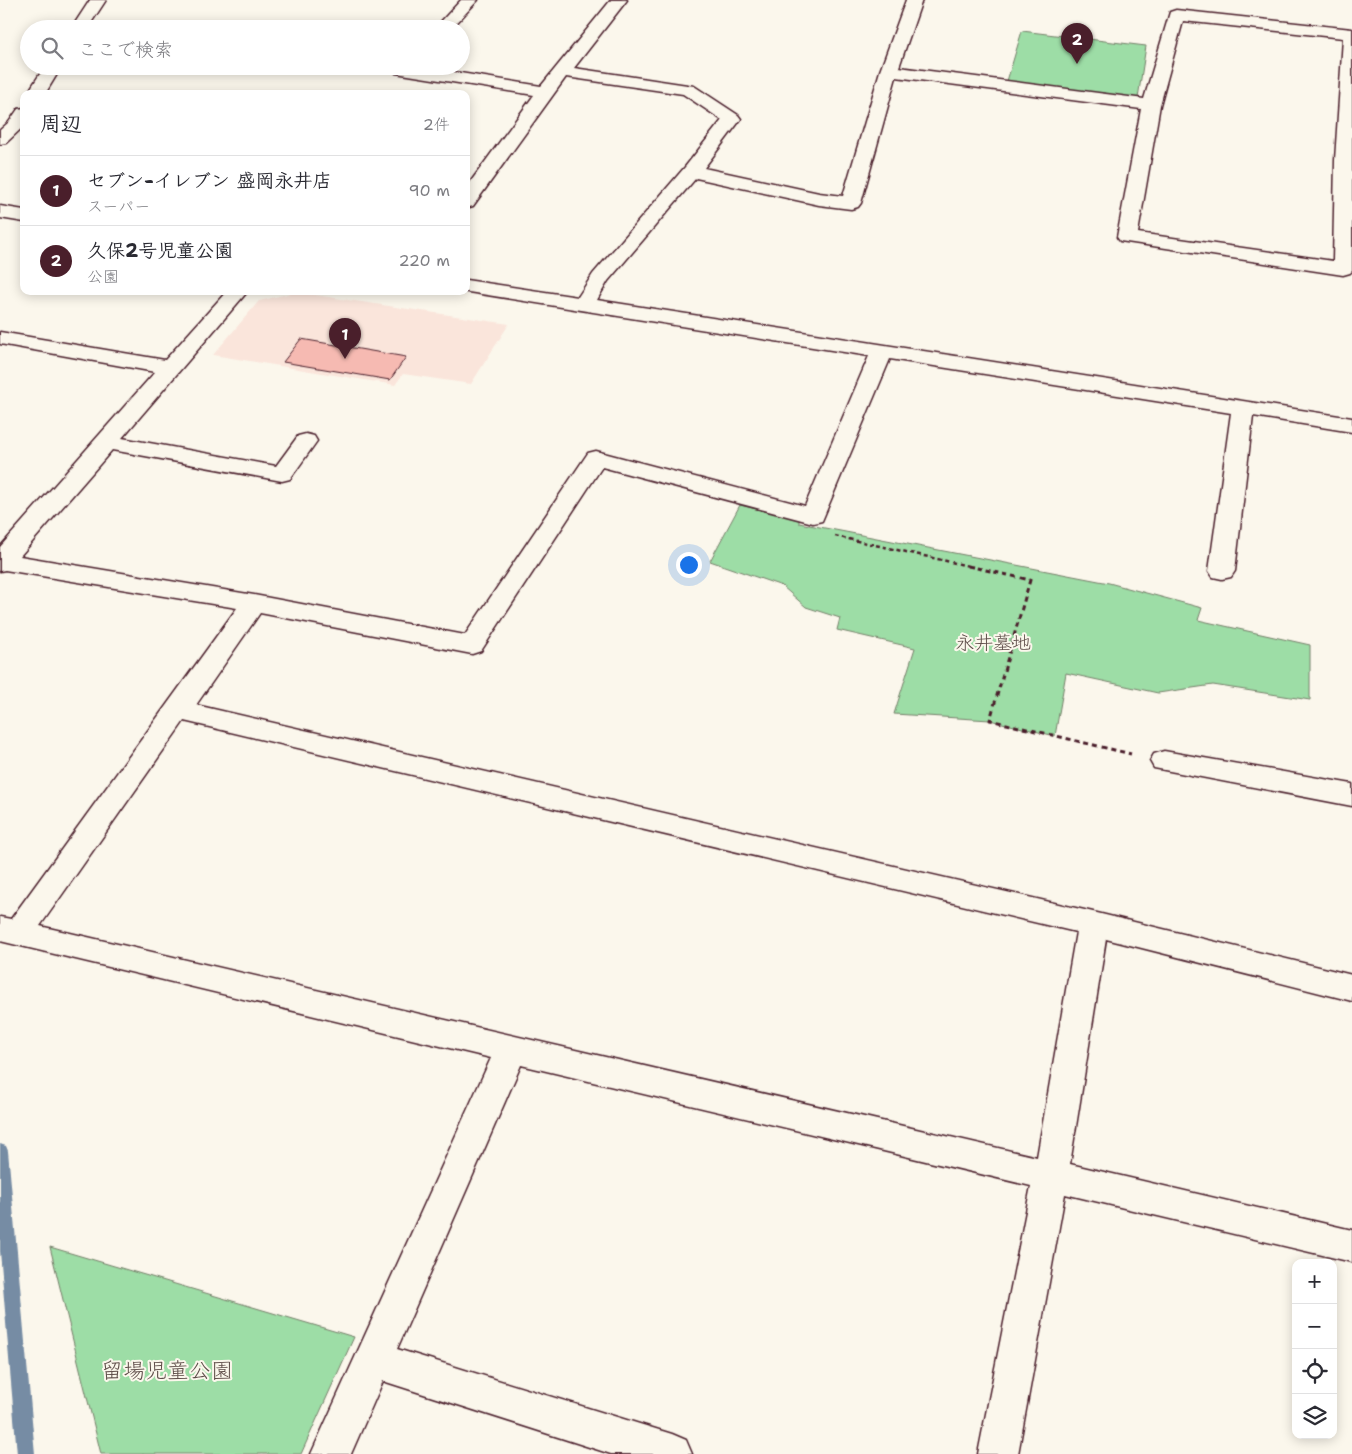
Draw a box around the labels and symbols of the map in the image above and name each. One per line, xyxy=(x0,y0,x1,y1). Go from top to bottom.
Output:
pin: 2 xyxy=(1061,23,1093,64)
pin: 1 xyxy=(329,318,361,359)
your location xyxy=(676,552,702,578)
park label: 永井墓地 xyxy=(955,630,1031,655)
park label: 留場児童公園 xyxy=(101,1356,233,1385)

